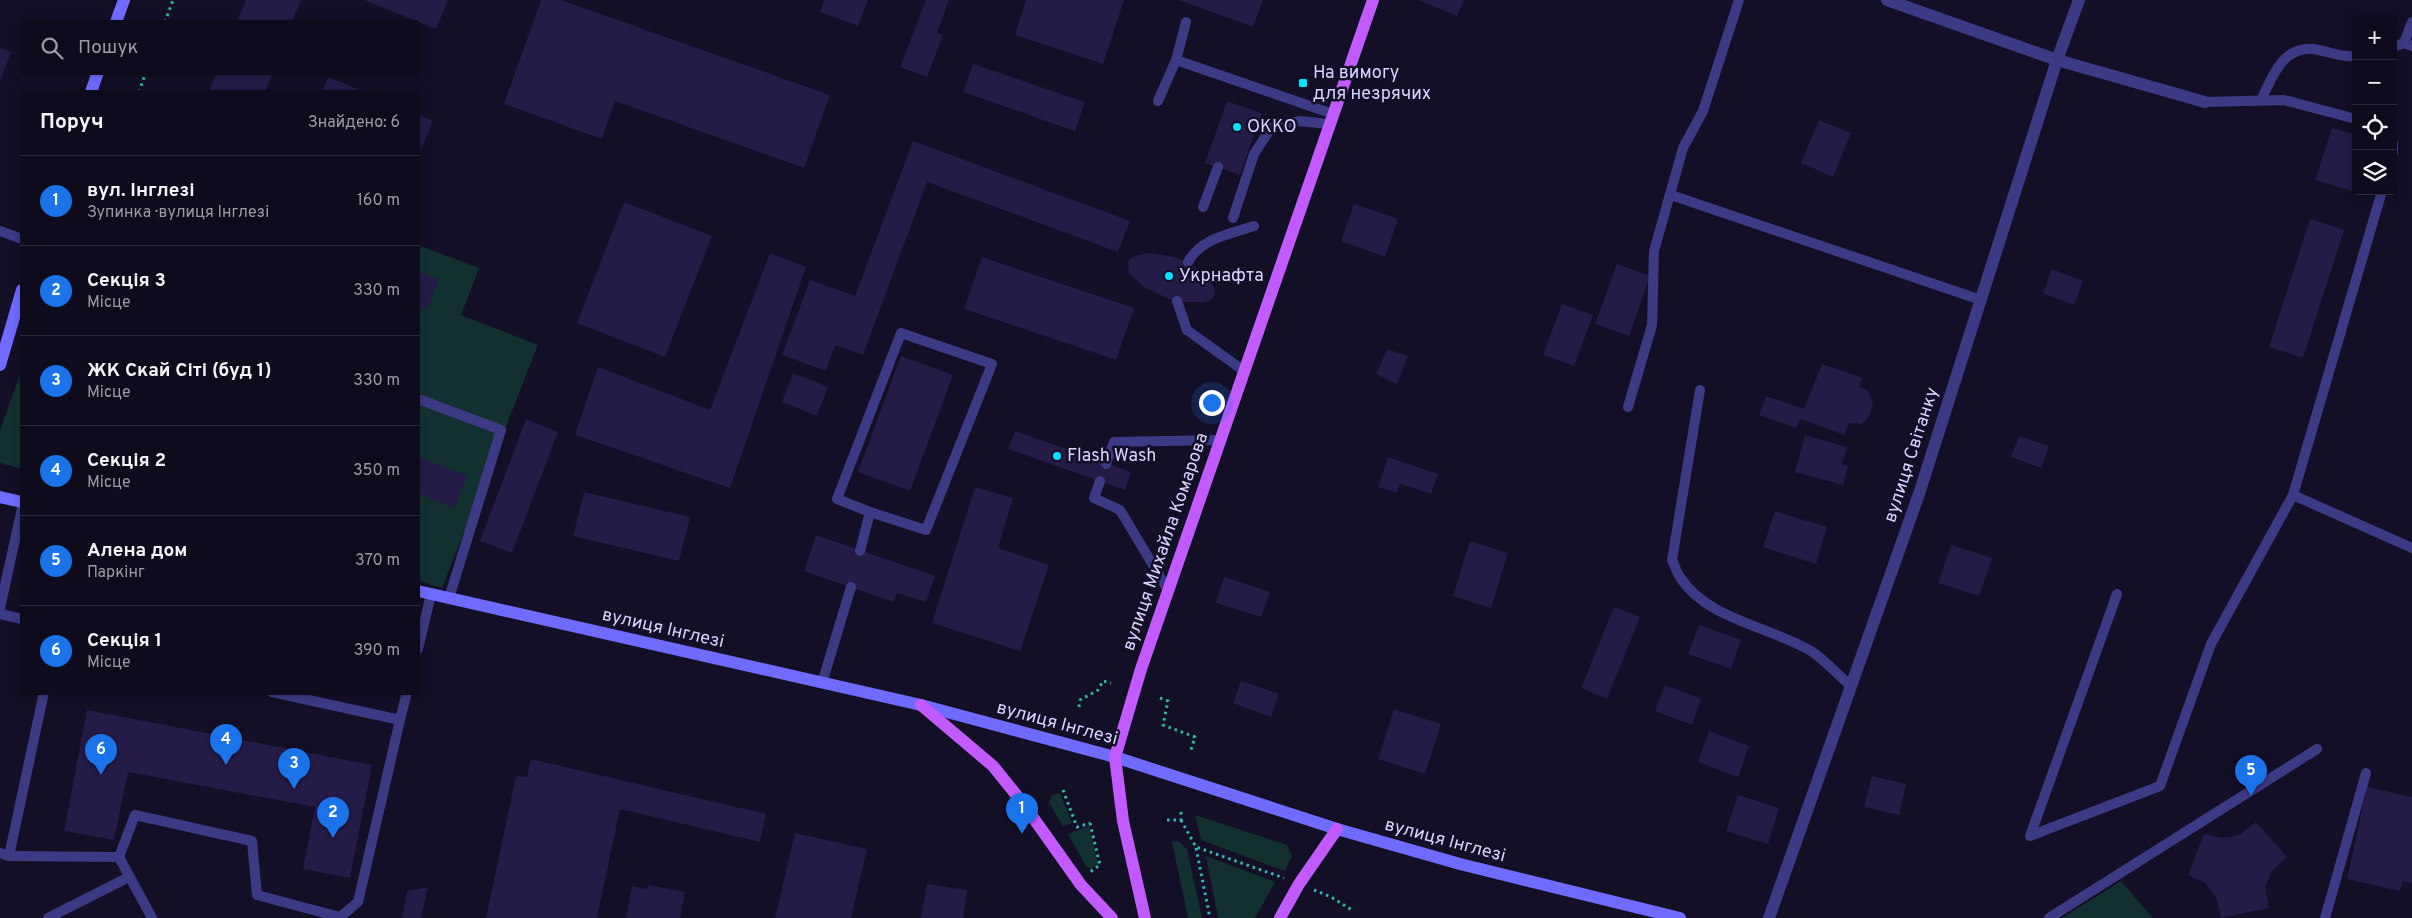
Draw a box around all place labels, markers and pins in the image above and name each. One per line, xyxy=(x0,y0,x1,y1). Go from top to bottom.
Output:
place label: На вимогу для незрячих xyxy=(1313,62,1431,106)
marker: На вимогу для незрячих xyxy=(1297,77,1309,89)
place label: ОККО xyxy=(1247,116,1297,139)
marker: ОККО xyxy=(1231,121,1243,133)
place label: Укрнафта xyxy=(1179,265,1264,288)
marker: Укрнафта xyxy=(1163,270,1175,282)
place label: Flash Wash xyxy=(1067,445,1156,468)
marker: Flash Wash xyxy=(1051,450,1063,462)
pin: 4 xyxy=(210,724,242,765)
pin: 6 xyxy=(85,734,117,775)
pin: 3 xyxy=(278,748,310,789)
pin: 5 xyxy=(2235,755,2267,796)
pin: 1 xyxy=(1006,793,1038,834)
pin: 2 xyxy=(317,797,349,838)

